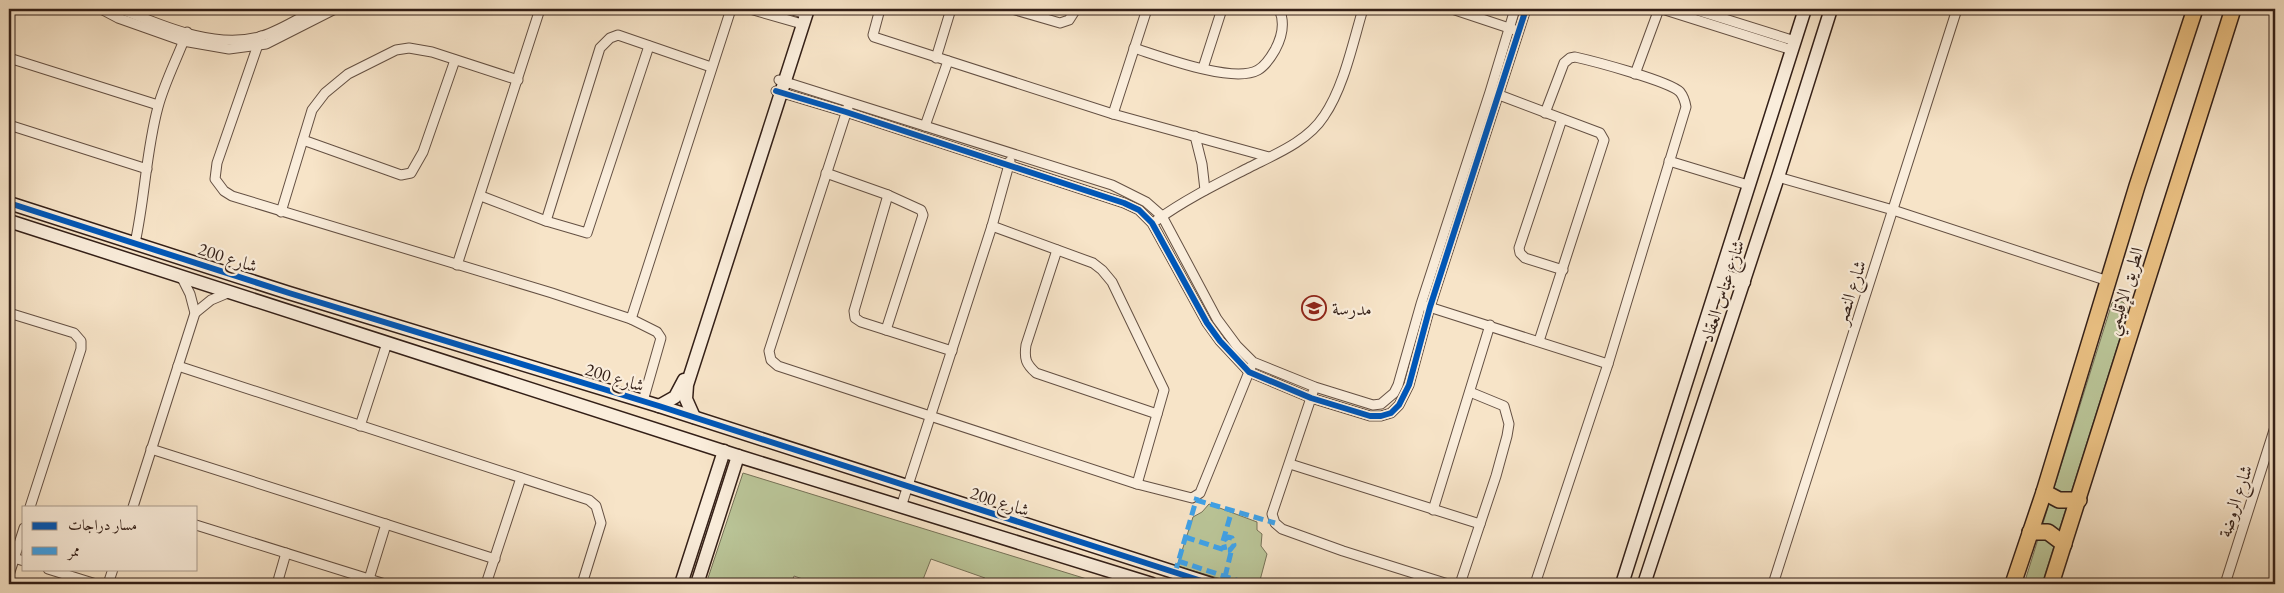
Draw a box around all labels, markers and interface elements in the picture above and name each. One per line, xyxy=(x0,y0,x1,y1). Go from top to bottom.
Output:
street label: شارع 200 xyxy=(194,237,260,281)
street label: شارع عباس العقاد xyxy=(1695,237,1753,346)
street label: الطريق الإقليمي xyxy=(2100,244,2154,340)
street label: شارع النصر xyxy=(1828,257,1875,330)
school or university icon: مدرسة xyxy=(1301,295,1327,321)
place label: مدرسة xyxy=(1332,297,1372,320)
street label: شارع 200 xyxy=(581,357,647,401)
street label: شارع الروضة xyxy=(2213,462,2261,541)
street label: شارع 200 xyxy=(966,481,1032,525)
legend xyxy=(22,506,198,570)
text: مسار دراجات xyxy=(68,515,137,534)
text: ممر xyxy=(66,541,80,561)

